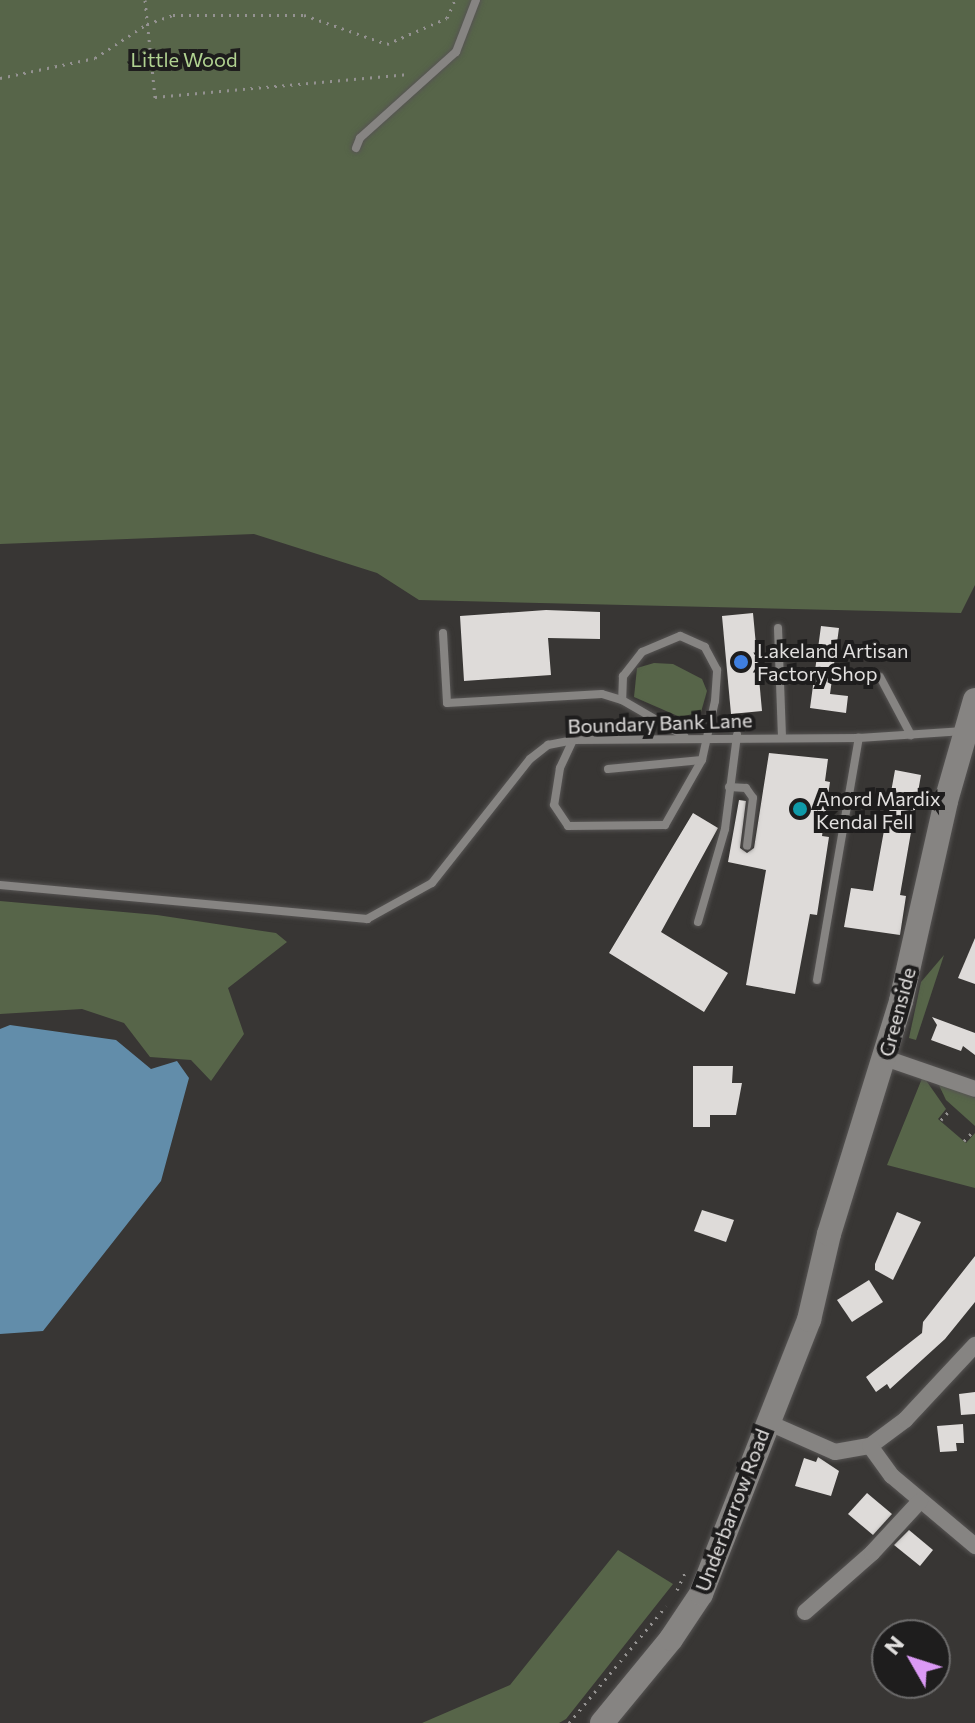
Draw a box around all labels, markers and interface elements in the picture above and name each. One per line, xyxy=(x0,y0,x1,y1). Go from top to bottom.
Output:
park label: Little Wood xyxy=(131,47,237,71)
place label: Lakeland Artisan Factory Shop xyxy=(757,638,908,685)
marker: Lakeland Artisan Factory Shop xyxy=(732,653,750,671)
street label: Boundary Bank Lane xyxy=(567,708,753,738)
place label: Anord Mardix Kendal Fell xyxy=(816,786,941,833)
marker: Anord Mardix Kendal Fell xyxy=(791,800,809,818)
street label: Greenside xyxy=(874,965,920,1059)
street label: Underbarrow Road xyxy=(690,1425,774,1595)
north arrow xyxy=(871,1619,951,1699)
text: N xyxy=(878,1630,909,1660)

